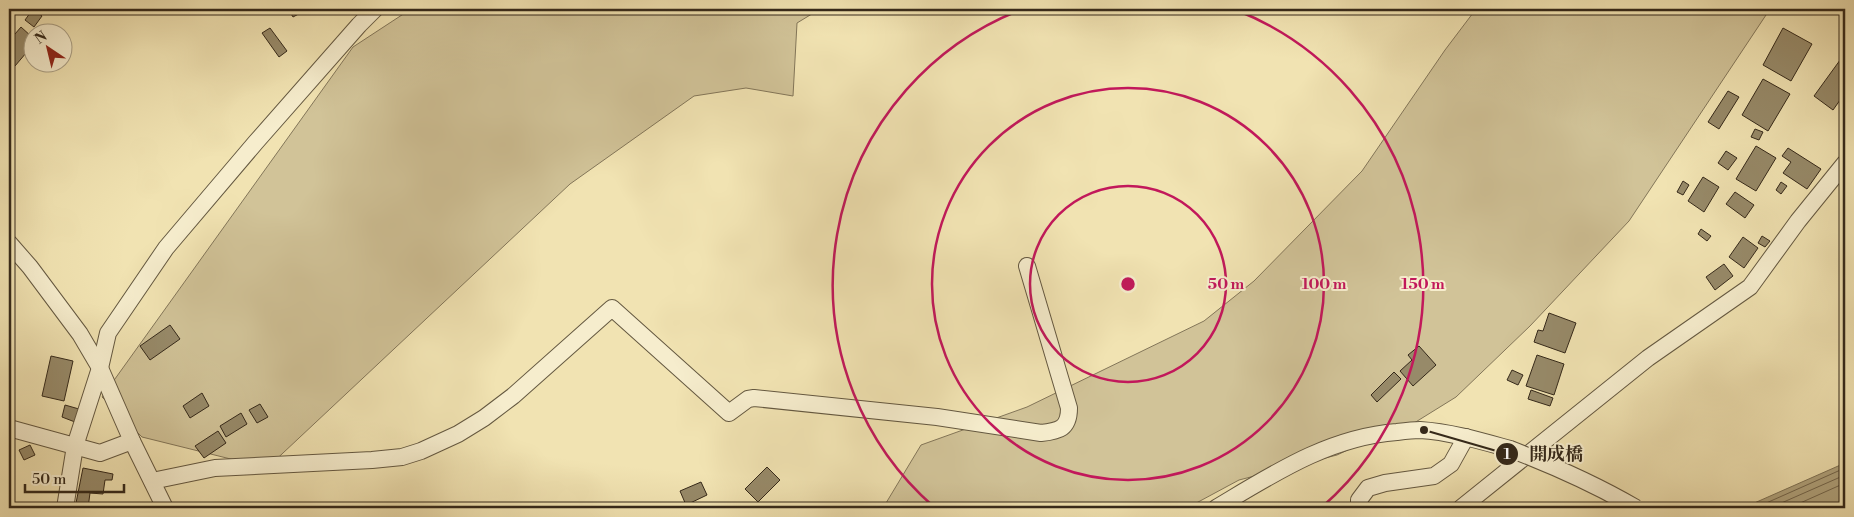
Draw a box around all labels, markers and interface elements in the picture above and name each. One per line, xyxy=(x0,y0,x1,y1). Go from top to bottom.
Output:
north arrow xyxy=(22,22,72,72)
text: N xyxy=(31,28,51,49)
centre of rings xyxy=(1119,275,1137,293)
text: 50 m xyxy=(1208,275,1244,294)
text: 100 m xyxy=(1302,275,1347,294)
text: 150 m xyxy=(1401,275,1445,294)
callout: 開成橋 xyxy=(1494,438,1593,471)
text: 開成橋 xyxy=(1529,443,1583,466)
text: 1 xyxy=(1503,445,1511,464)
scale bar xyxy=(25,462,124,494)
text: 50 m xyxy=(32,470,66,489)

